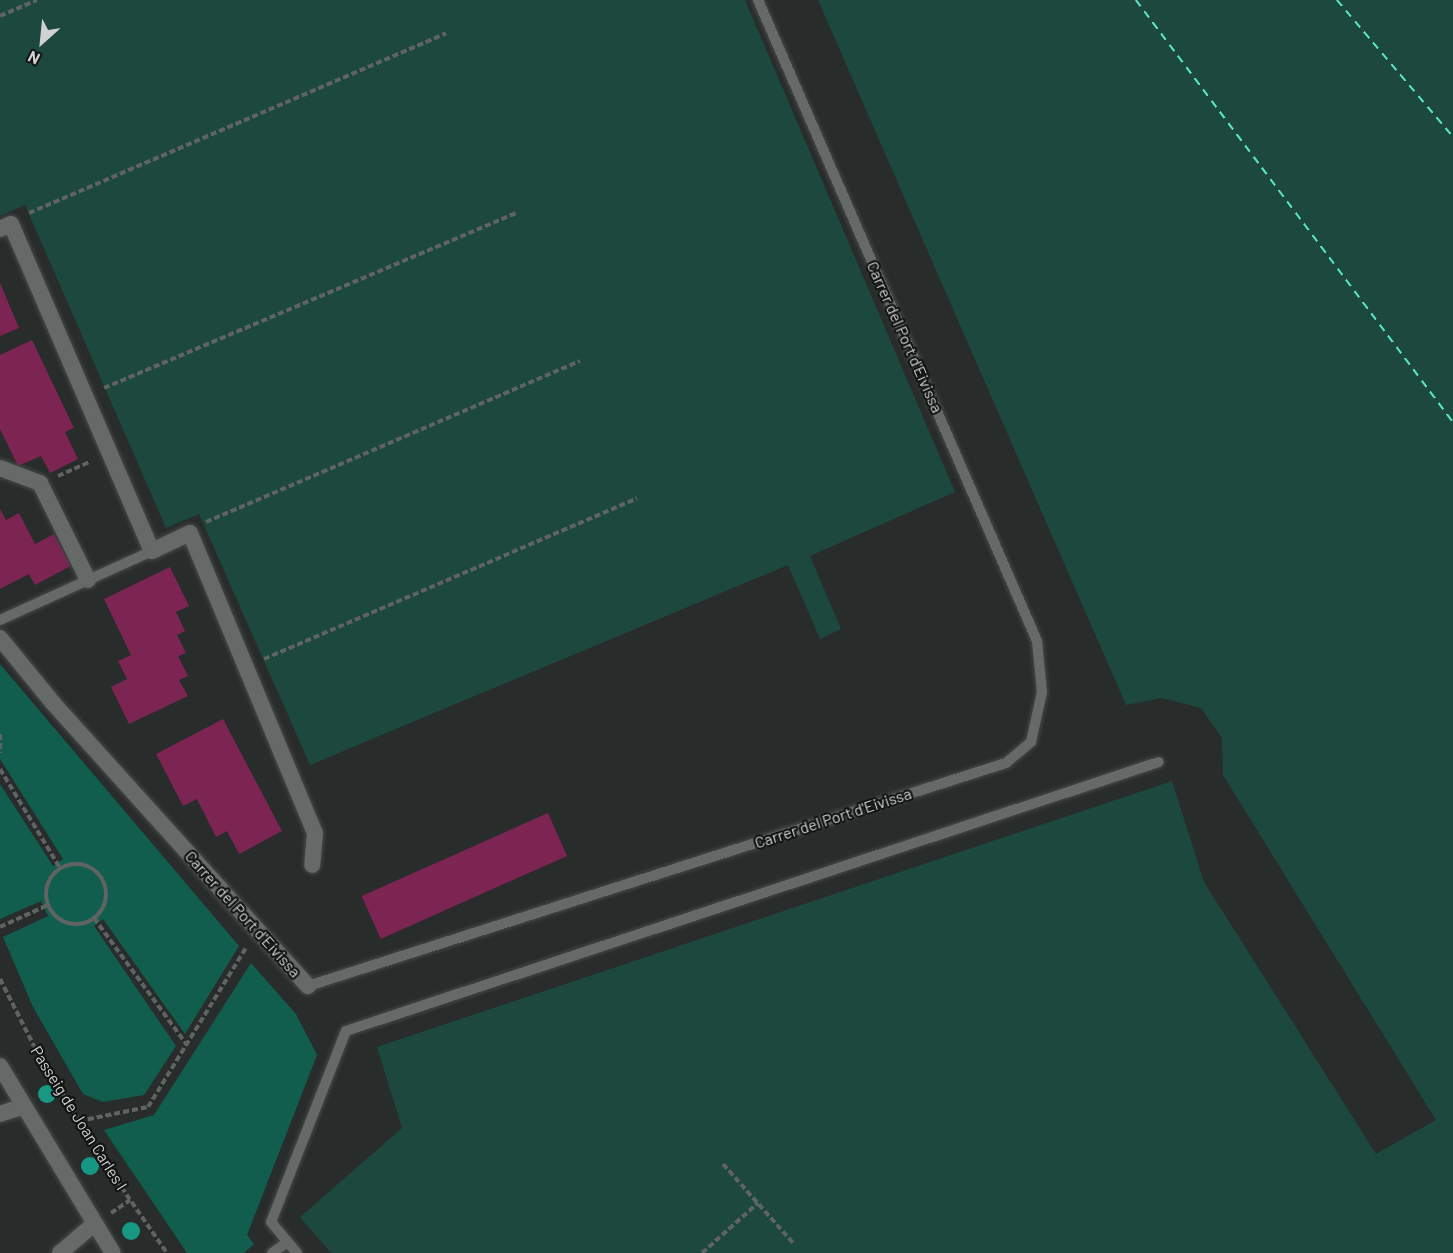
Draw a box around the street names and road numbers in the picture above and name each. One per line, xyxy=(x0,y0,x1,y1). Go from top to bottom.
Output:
street label: Carrer del Port d'Eivissa xyxy=(863,258,947,416)
street label: Carrer del Port d'Eivissa xyxy=(752,784,914,852)
street label: Carrer del Port d'Eivissa xyxy=(181,847,305,981)
street label: Passeig de Joan Carles I xyxy=(27,1042,131,1194)

